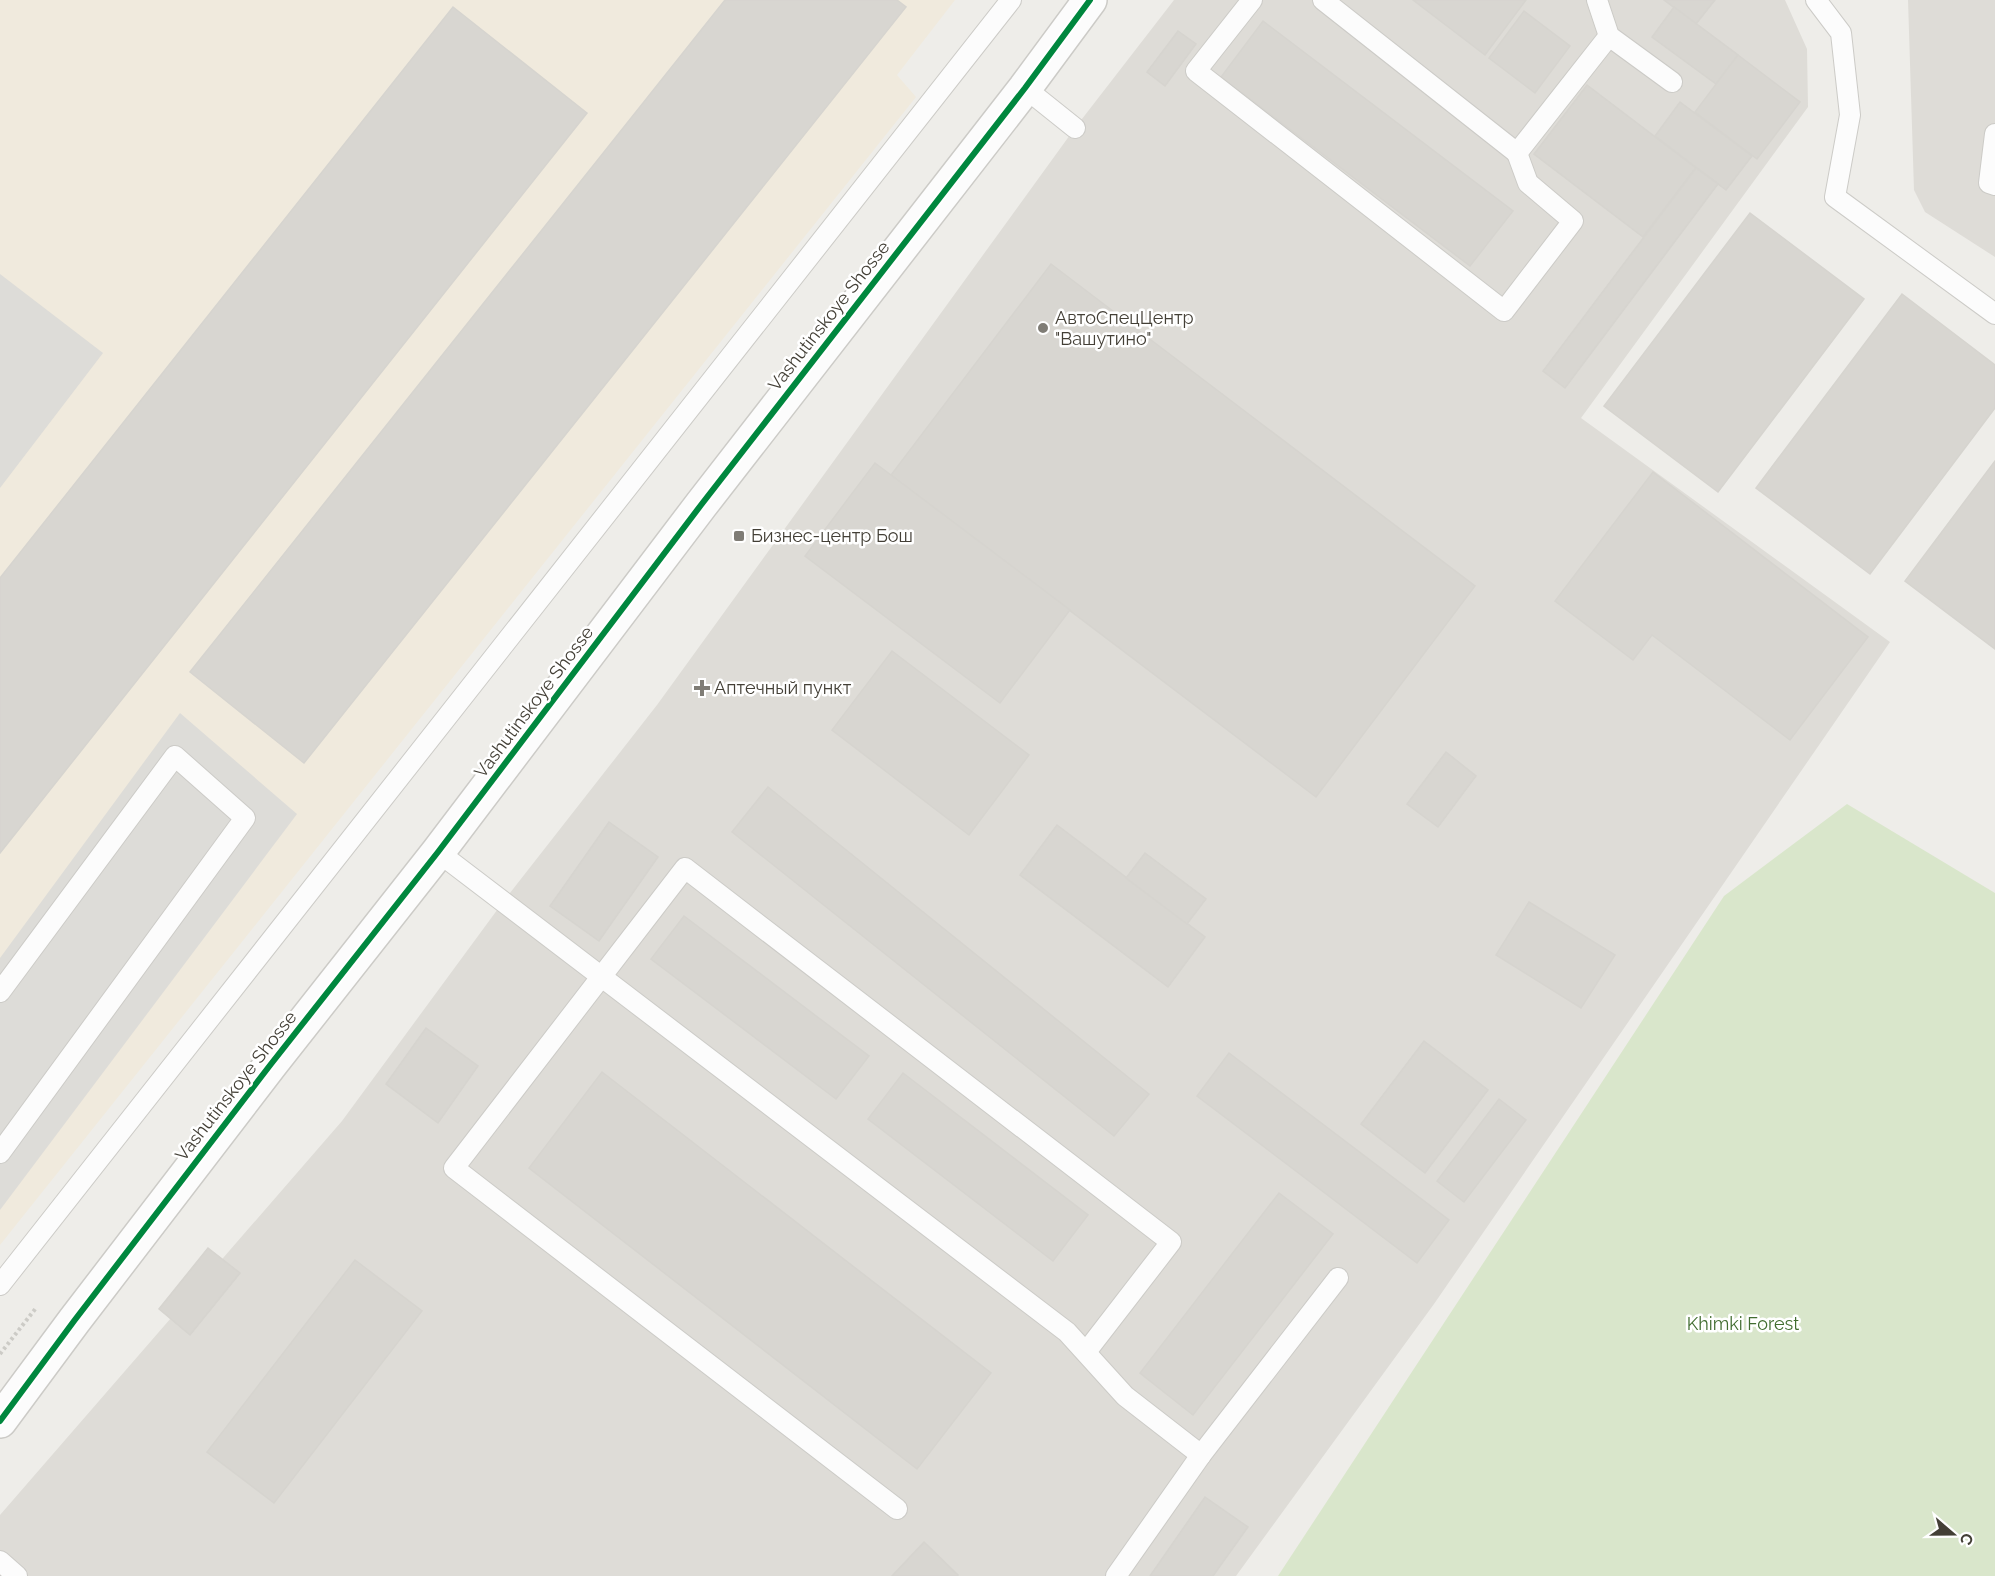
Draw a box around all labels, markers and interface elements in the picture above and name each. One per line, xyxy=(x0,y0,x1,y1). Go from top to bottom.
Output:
street label: Vashutinskoye Shosse xyxy=(764,236,894,395)
place label: АвтоСпецЦентр "Вашутино" xyxy=(1055,307,1194,349)
marker: АвтоСпецЦентр "Вашутино" xyxy=(1036,321,1050,335)
place label: Бизнес-центр Бош xyxy=(751,525,913,546)
marker: Бизнес-центр Бош xyxy=(732,529,746,543)
street label: Vashutinskoye Shosse xyxy=(470,621,598,782)
place label: Аптечный пункт xyxy=(714,677,852,698)
marker: Аптечный пункт xyxy=(695,681,709,695)
street label: Vashutinskoye Shosse xyxy=(171,1006,301,1165)
park label: Khimki Forest xyxy=(1687,1313,1799,1334)
north arrow xyxy=(1923,1504,1983,1564)
text: С xyxy=(1956,1531,1977,1547)

